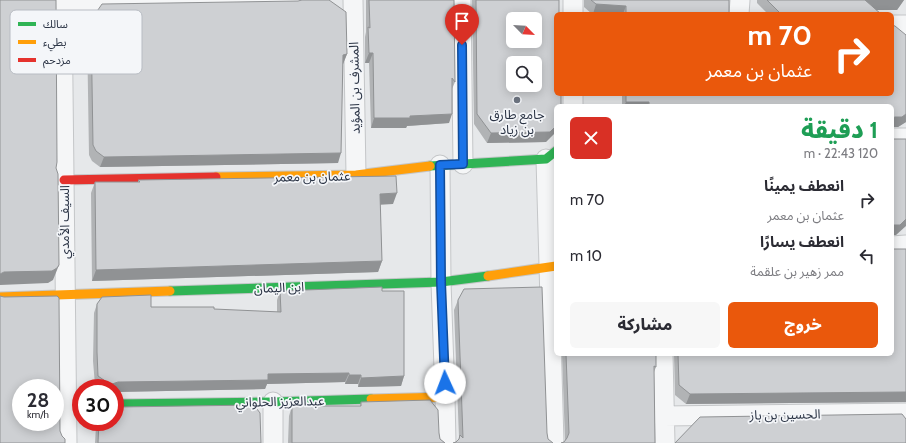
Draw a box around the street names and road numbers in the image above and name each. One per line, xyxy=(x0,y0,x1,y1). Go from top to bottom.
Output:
street label: المشرف بن المؤيد xyxy=(345,42,364,134)
street label: عثمان بن معمر xyxy=(273,167,351,186)
street label: السيف الأمدي xyxy=(56,185,75,259)
street label: ابن اليمان xyxy=(253,278,305,297)
street label: عبدالعزيز الحلواني xyxy=(235,392,325,413)
street label: الحسين بن باز xyxy=(748,405,821,424)

